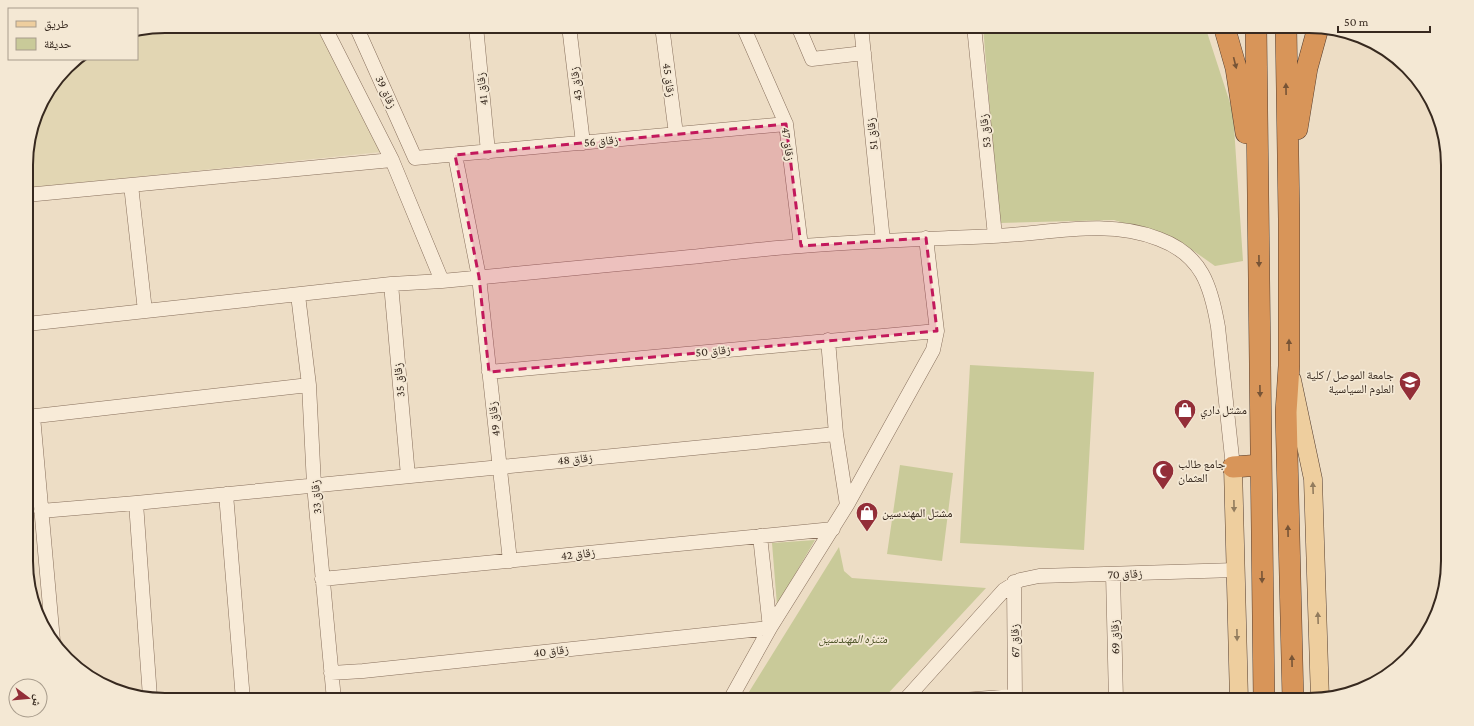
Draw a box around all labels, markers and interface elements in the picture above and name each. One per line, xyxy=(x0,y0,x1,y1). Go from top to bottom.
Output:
legend xyxy=(8,8,138,60)
scale bar xyxy=(1338,8,1430,34)
text: 50 m xyxy=(1344,15,1369,29)
text: طريق xyxy=(44,17,69,31)
text: حديقة xyxy=(44,37,72,51)
one-way arrow xyxy=(1232,58,1238,70)
street label: زقاق 45 xyxy=(660,62,678,98)
street label: زقاق 43 xyxy=(567,66,585,102)
street label: زقاق 41 xyxy=(473,72,491,106)
street label: زقاق 39 xyxy=(373,73,400,111)
one-way arrow xyxy=(1283,83,1290,95)
street label: زقاق 53 xyxy=(976,113,994,149)
street label: زقاق 51 xyxy=(863,117,881,151)
street label: زقاق 47 xyxy=(779,126,797,162)
street label: زقاق 56 xyxy=(583,132,619,149)
one-way arrow xyxy=(1255,255,1262,267)
one-way arrow xyxy=(1286,338,1292,351)
street label: زقاق 50 xyxy=(695,342,731,360)
street label: زقاق 35 xyxy=(391,362,407,398)
place label: جامعة الموصل / كلية العلوم السياسية xyxy=(1306,368,1394,397)
school or university icon: جامعة الموصل / كلية العلوم السياسية xyxy=(1397,369,1423,402)
one-way arrow xyxy=(1257,385,1263,398)
shop icon: مشتل داري xyxy=(1172,397,1198,430)
street label: زقاق 49 xyxy=(485,401,503,437)
place label: مشتل داري xyxy=(1200,403,1247,420)
street label: زقاق 48 xyxy=(557,450,594,468)
place label: جامع طالب العثمان xyxy=(1178,457,1226,485)
mosque icon: جامع طالب العثمان xyxy=(1150,458,1176,491)
street label: زقاق 33 xyxy=(308,479,324,514)
one-way arrow xyxy=(1310,482,1317,494)
shop icon: مشتل المهندسين xyxy=(854,500,880,533)
one-way arrow xyxy=(1231,500,1238,512)
place label: مشتل المهندسين xyxy=(882,506,952,520)
one-way arrow xyxy=(1285,525,1292,537)
street label: زقاق 42 xyxy=(560,545,596,563)
street label: زقاق 70 xyxy=(1107,566,1143,582)
one-way arrow xyxy=(1259,571,1265,584)
one-way arrow xyxy=(1315,611,1321,624)
street label: زقاق 69 xyxy=(1108,619,1122,654)
street label: زقاق 67 xyxy=(1008,624,1022,658)
one-way arrow xyxy=(1234,629,1240,642)
park label: متنزه المهندسين xyxy=(819,632,888,647)
street label: زقاق 40 xyxy=(533,642,570,660)
one-way arrow xyxy=(1288,655,1295,667)
north arrow xyxy=(8,678,48,718)
text: ش xyxy=(28,693,45,708)

